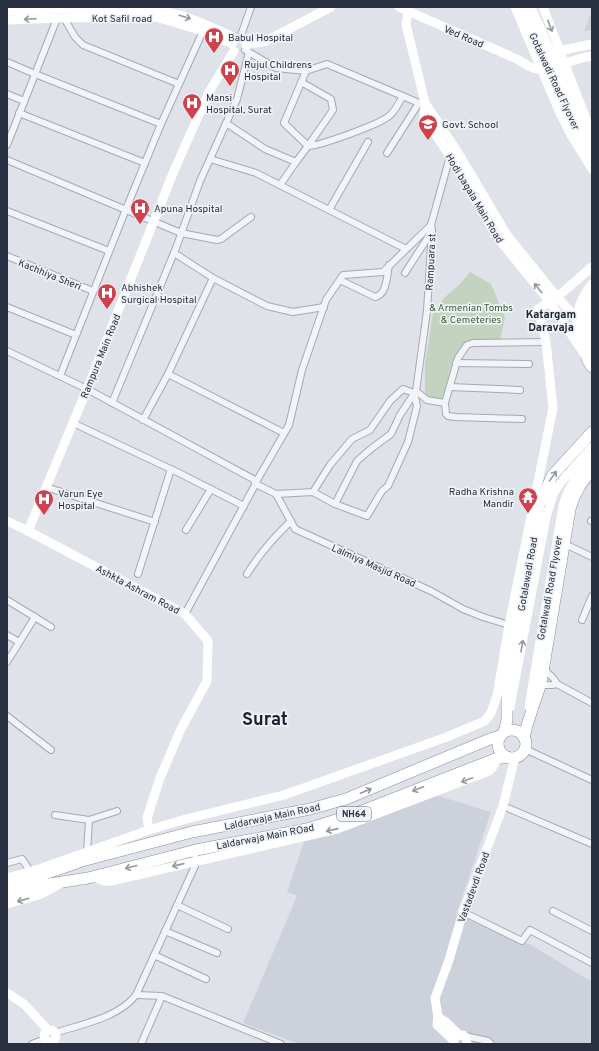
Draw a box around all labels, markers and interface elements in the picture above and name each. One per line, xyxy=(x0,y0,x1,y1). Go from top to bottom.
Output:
street label: Kot Safil road xyxy=(92,13,152,26)
one-way arrow xyxy=(178,14,191,21)
one-way arrow xyxy=(24,15,37,23)
one-way arrow xyxy=(547,19,555,31)
street label: Ved Road xyxy=(441,23,485,52)
hospital icon: Babul Hospital xyxy=(203,26,225,54)
street label: Gotalwadi Road Flyover xyxy=(525,31,582,132)
place label: Babul Hospital xyxy=(228,32,293,45)
hospital icon: Rujul Childrens Hospital xyxy=(219,59,241,87)
place label: Rujul Childrens Hospital xyxy=(244,59,312,84)
hospital icon: Mansi Hospital, Surat xyxy=(181,92,203,120)
place label: Mansi Hospital, Surat xyxy=(206,92,272,117)
school or university icon: Govt. School xyxy=(417,113,439,141)
place label: Govt. School xyxy=(442,119,498,132)
street label: Hodi bagala Main Road xyxy=(442,152,506,246)
hospital icon: Apuna Hospital xyxy=(129,197,151,225)
place label: Apuna Hospital xyxy=(154,203,222,216)
street label: Rampuara st xyxy=(424,233,439,291)
street label: Kachhiya Sheri xyxy=(16,257,83,294)
hospital icon: Abhishek Surgical Hospital xyxy=(96,282,118,310)
place label: Abhishek Surgical Hospital xyxy=(121,282,197,307)
one-way arrow xyxy=(534,282,543,293)
park label: & Armenian Tombs & Cemeteries xyxy=(429,302,513,327)
district label: Katargam Daravaja xyxy=(526,308,576,335)
street label: Rampura Main Road xyxy=(79,312,124,401)
one-way arrow xyxy=(549,471,557,482)
place label: Radha Krishna Mandir xyxy=(449,486,514,511)
temple icon: Radha Krishna Mandir xyxy=(517,486,539,514)
hospital icon: Varun Eye Hospital xyxy=(33,488,55,516)
place label: Varun Eye Hospital xyxy=(58,488,103,513)
street label: Gotalwadi Road Flyover xyxy=(535,535,566,642)
street label: Gotalawadi Road xyxy=(516,536,541,612)
street label: Lalmiya Masjid Road xyxy=(329,542,418,591)
street label: Ashkta Ashram Road xyxy=(93,563,182,618)
one-way arrow xyxy=(519,640,527,653)
district label: Surat xyxy=(242,709,288,732)
one-way arrow xyxy=(462,776,474,784)
one-way arrow xyxy=(359,786,371,794)
one-way arrow xyxy=(412,786,424,793)
street label: Laldarwaja Main Road xyxy=(223,801,322,834)
road number: NH64 xyxy=(337,807,371,821)
street label: Laldarwaja Main ROad xyxy=(215,822,315,853)
one-way arrow xyxy=(326,827,339,835)
street label: Vastadevdi Road xyxy=(456,850,493,925)
one-way arrow xyxy=(172,862,185,869)
one-way arrow xyxy=(125,864,138,871)
one-way arrow xyxy=(17,897,30,904)

